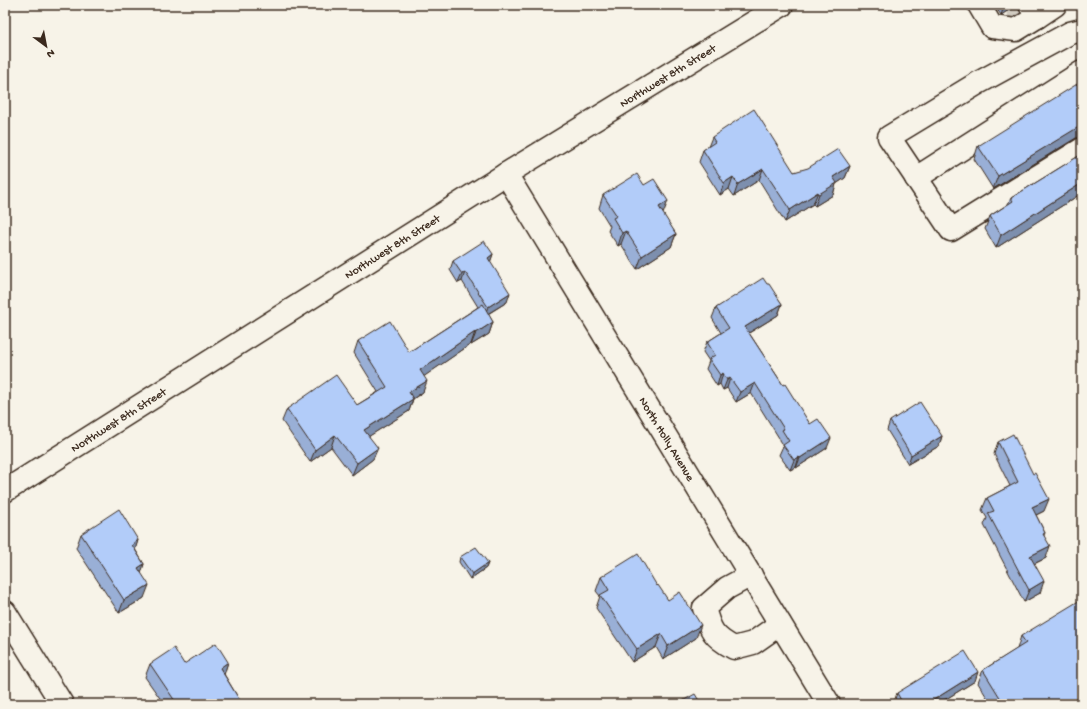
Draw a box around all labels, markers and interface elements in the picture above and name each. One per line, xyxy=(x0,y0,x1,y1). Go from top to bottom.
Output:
north arrow xyxy=(26,26,66,66)
street label: Northwest 8th Street xyxy=(618,42,720,112)
text: N xyxy=(44,46,56,60)
street label: Northwest 8th Street xyxy=(343,212,444,283)
street label: Northwest 8th Street xyxy=(69,385,171,456)
street label: North Holly Avenue xyxy=(635,395,697,485)

